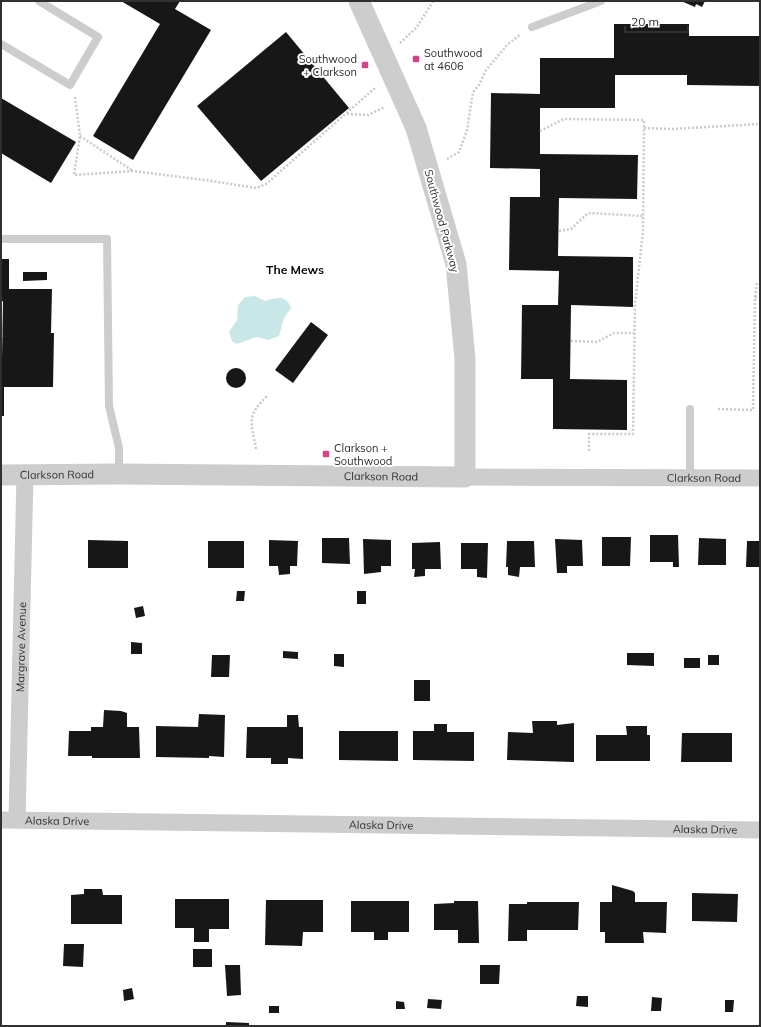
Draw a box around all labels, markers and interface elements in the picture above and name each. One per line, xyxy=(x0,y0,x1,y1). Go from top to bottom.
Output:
scale bar xyxy=(625,8,688,34)
text: 20 m xyxy=(631,14,659,29)
place label: Southwood at 4606 xyxy=(424,46,482,73)
place label: Southwood + Clarkson xyxy=(299,52,357,79)
marker: Southwood at 4606 xyxy=(411,54,421,64)
marker: Southwood + Clarkson xyxy=(360,60,370,70)
street label: Southwood Parkway xyxy=(422,168,463,274)
district label: The Mews xyxy=(266,262,324,277)
place label: Clarkson + Southwood xyxy=(334,441,392,468)
marker: Clarkson + Southwood xyxy=(321,449,331,459)
street label: Clarkson Road xyxy=(20,467,94,482)
street label: Clarkson Road xyxy=(344,469,418,484)
street label: Clarkson Road xyxy=(667,471,741,485)
street label: Margrave Avenue xyxy=(13,602,29,692)
street label: Alaska Drive xyxy=(25,813,89,828)
street label: Alaska Drive xyxy=(349,818,413,832)
street label: Alaska Drive xyxy=(673,822,737,837)

